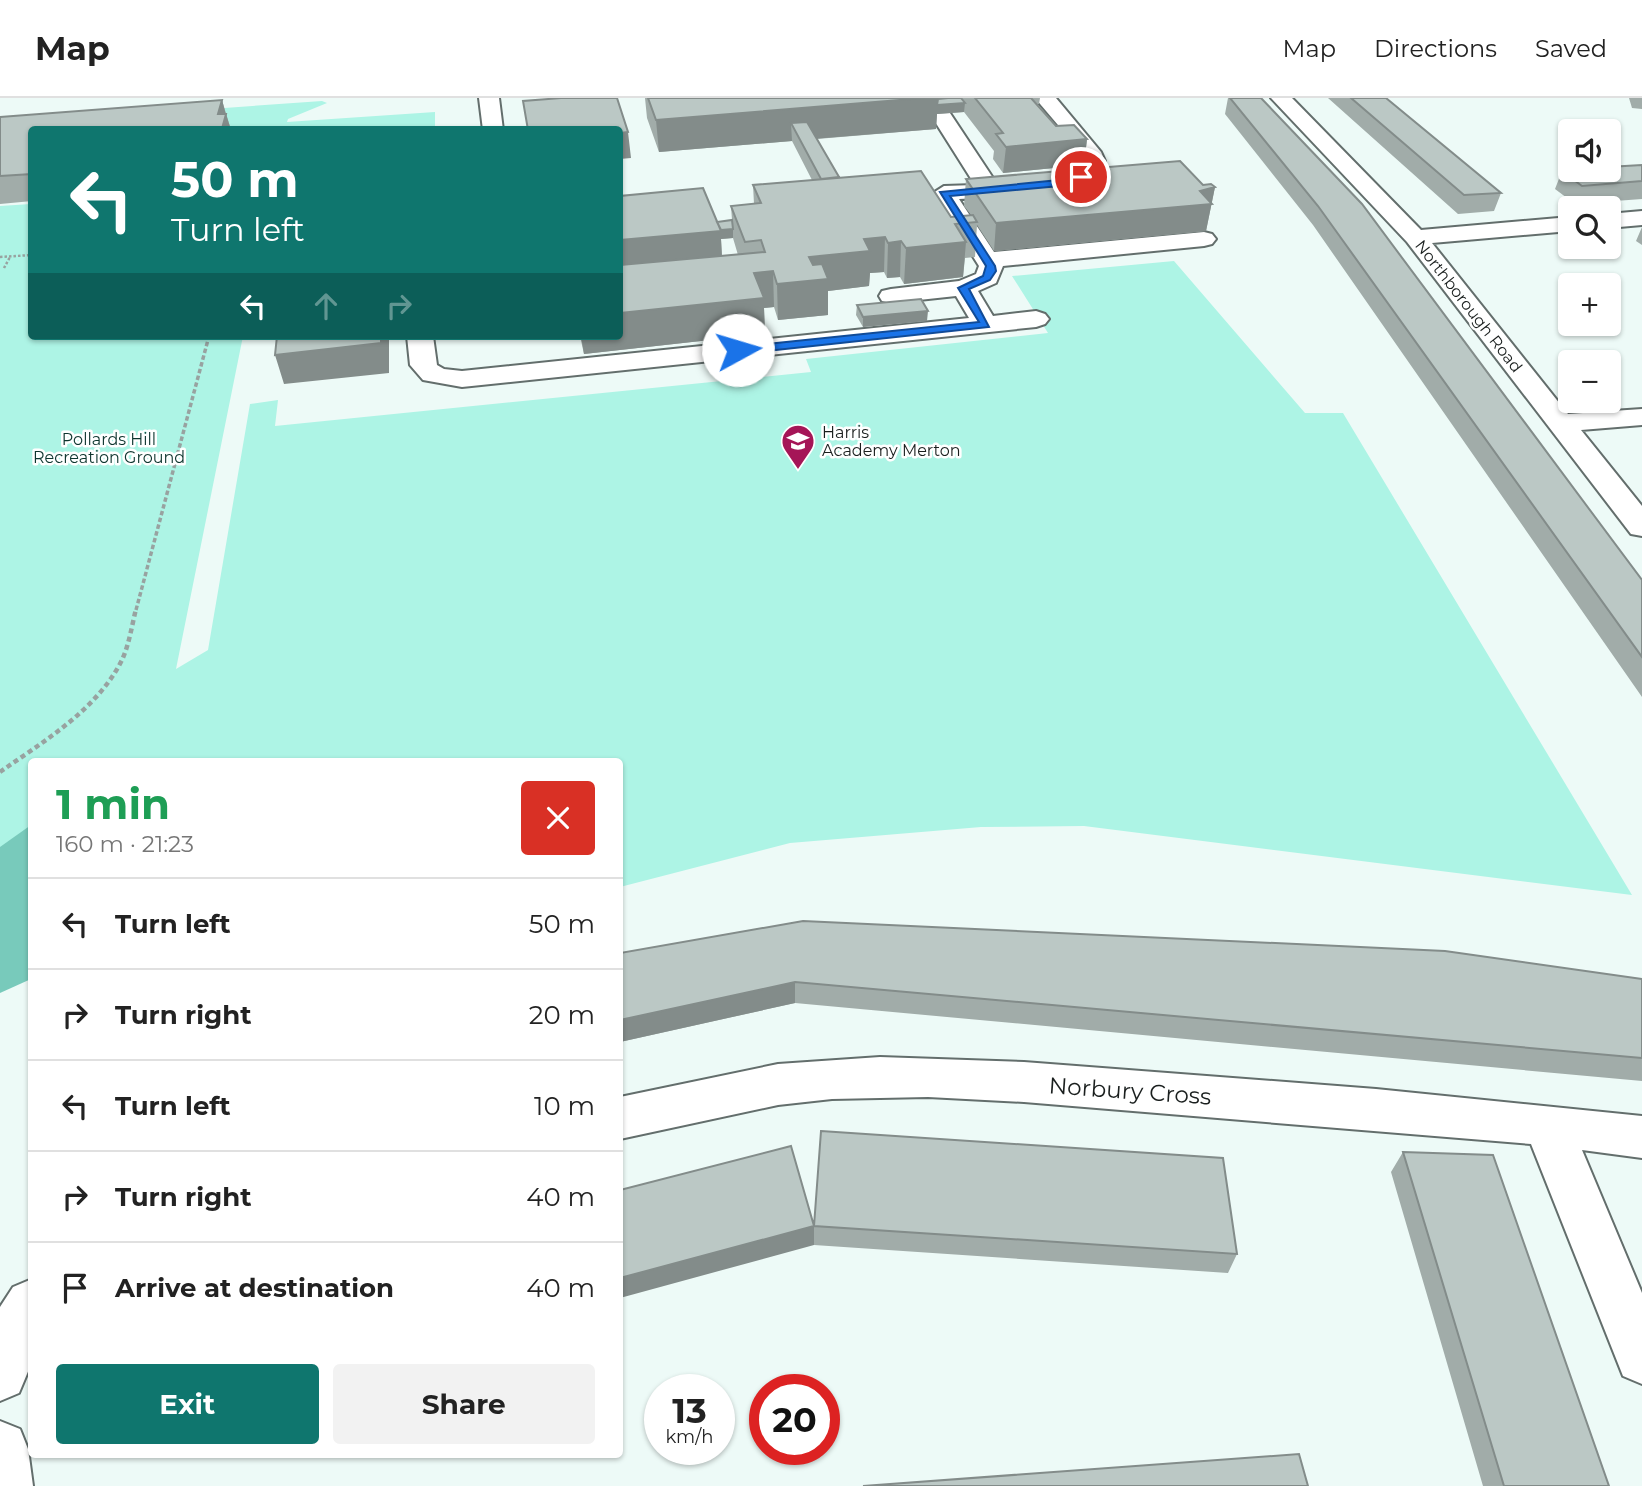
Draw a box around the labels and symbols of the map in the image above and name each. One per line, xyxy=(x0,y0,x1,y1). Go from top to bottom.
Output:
pin xyxy=(1051,147,1111,207)
street label: Northborough Road xyxy=(1411,236,1526,376)
position arrow xyxy=(701,313,775,387)
school or university icon: Harris Academy Merton xyxy=(779,422,817,471)
place label: Harris Academy Merton xyxy=(822,423,961,460)
park label: Pollards Hill Recreation Ground xyxy=(33,430,185,467)
street label: Norbury Cross xyxy=(1048,1071,1212,1111)
speed limit sign: 20 xyxy=(749,1374,840,1465)

